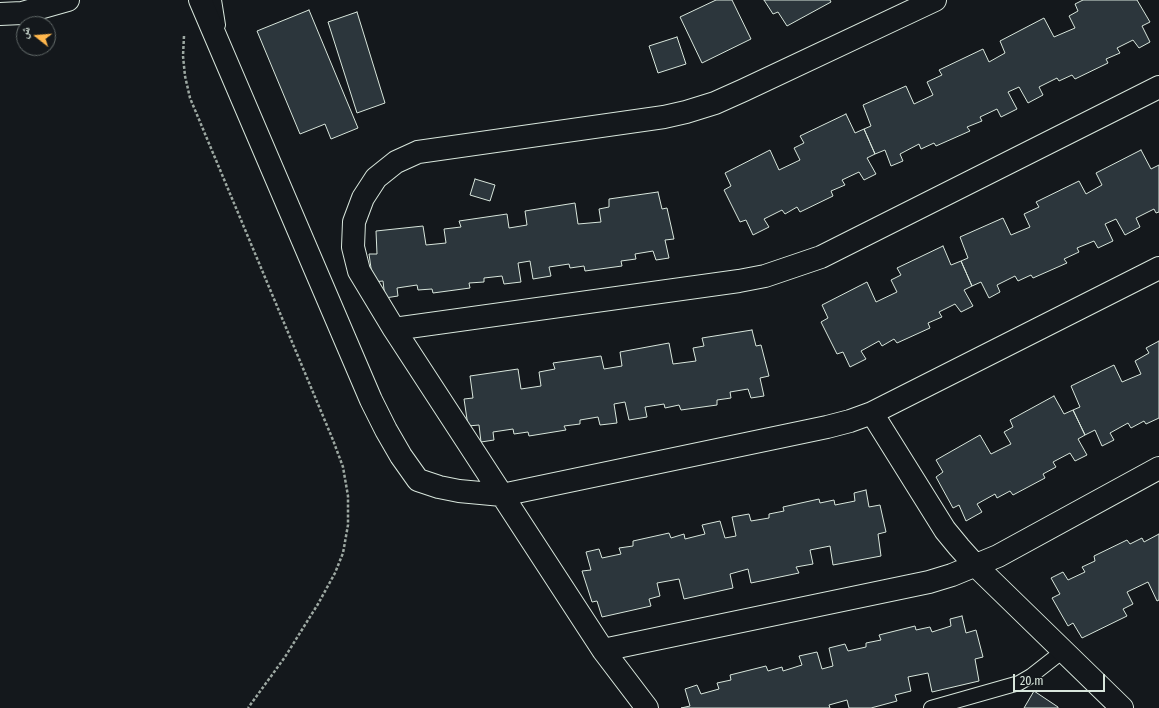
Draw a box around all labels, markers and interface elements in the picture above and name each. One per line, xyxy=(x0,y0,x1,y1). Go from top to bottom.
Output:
north arrow xyxy=(16,16,56,56)
text: ش xyxy=(17,25,33,40)
scale bar xyxy=(1015,666,1107,692)
text: 20 m xyxy=(1020,674,1044,688)

